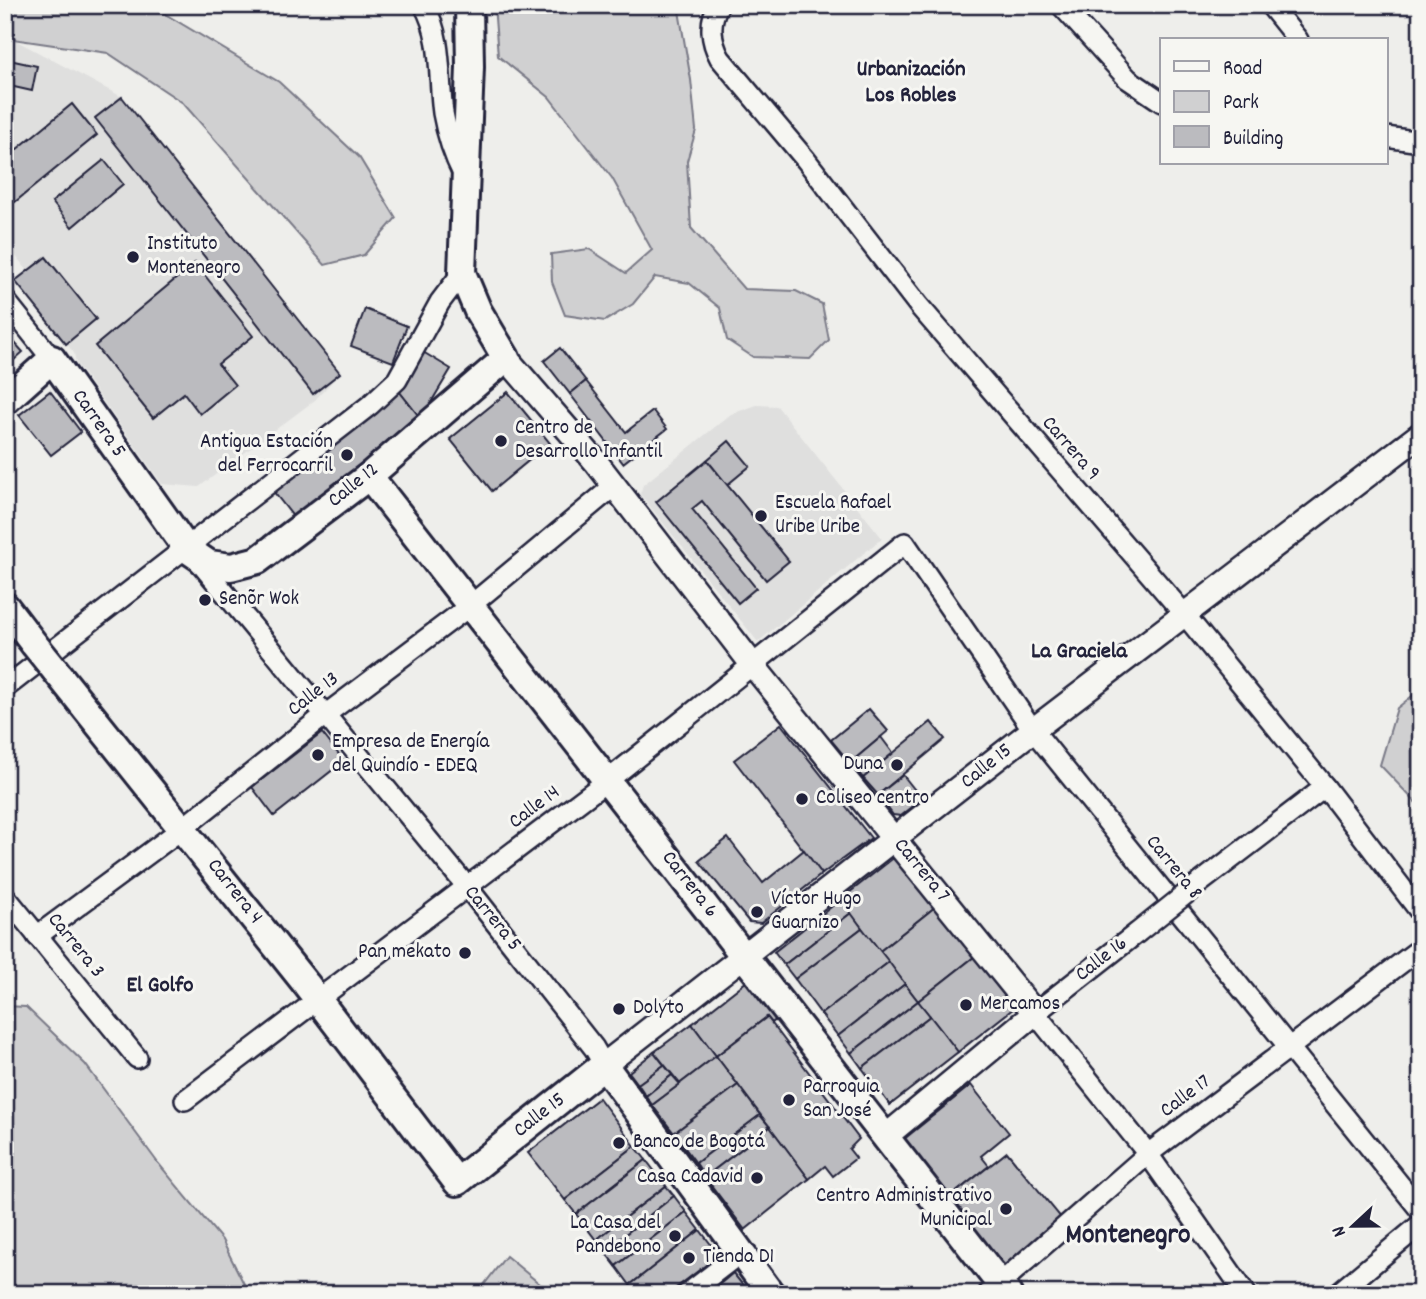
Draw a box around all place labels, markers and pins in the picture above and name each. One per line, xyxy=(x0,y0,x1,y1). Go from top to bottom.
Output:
place label: Instituto Montenegro xyxy=(147,230,241,284)
marker: Instituto Montenegro xyxy=(125,249,141,265)
place label: Centro de Desarrollo Infantil xyxy=(515,414,663,468)
place label: Antigua Estación del Ferrocarril xyxy=(200,428,333,482)
marker: Centro de Desarrollo Infantil xyxy=(493,433,509,449)
marker: Antigua Estación del Ferrocarril xyxy=(339,447,355,463)
place label: Escuela Rafael Uribe Uribe xyxy=(775,489,891,543)
marker: Escuela Rafael Uribe Uribe xyxy=(753,508,769,524)
place label: Senõr Wok xyxy=(219,585,299,615)
marker: Senõr Wok xyxy=(197,592,213,608)
place label: Empresa de Energía del Quindío - EDEQ xyxy=(332,728,490,782)
marker: Empresa de Energía del Quindío - EDEQ xyxy=(310,747,326,763)
place label: Duna xyxy=(844,750,884,780)
marker: Duna xyxy=(889,757,905,773)
place label: Coliseo centro xyxy=(816,784,929,814)
marker: Coliseo centro xyxy=(794,791,810,807)
place label: Víctor Hugo Guarnizo xyxy=(771,885,861,939)
marker: Víctor Hugo Guarnizo xyxy=(749,904,765,920)
place label: Pan mekato xyxy=(358,938,451,968)
marker: Pan mekato xyxy=(457,945,473,961)
place label: Mercamos xyxy=(980,990,1060,1020)
place label: Dolyto xyxy=(633,994,684,1024)
marker: Mercamos xyxy=(958,997,974,1013)
marker: Dolyto xyxy=(611,1001,627,1017)
place label: Parroquia San José xyxy=(803,1073,881,1127)
marker: Parroquia San José xyxy=(781,1092,797,1108)
place label: Banco de Bogotá xyxy=(633,1128,766,1158)
marker: Banco de Bogotá xyxy=(611,1135,627,1151)
place label: Casa Cadavid xyxy=(637,1163,743,1193)
marker: Casa Cadavid xyxy=(749,1170,765,1186)
place label: Centro Administrativo Municipal xyxy=(816,1182,992,1236)
marker: Centro Administrativo Municipal xyxy=(998,1201,1014,1217)
place label: La Casa del Pandebono xyxy=(570,1209,661,1263)
marker: La Casa del Pandebono xyxy=(667,1228,683,1244)
place label: Tienda D1 xyxy=(703,1243,774,1273)
marker: Tienda D1 xyxy=(681,1250,697,1266)

